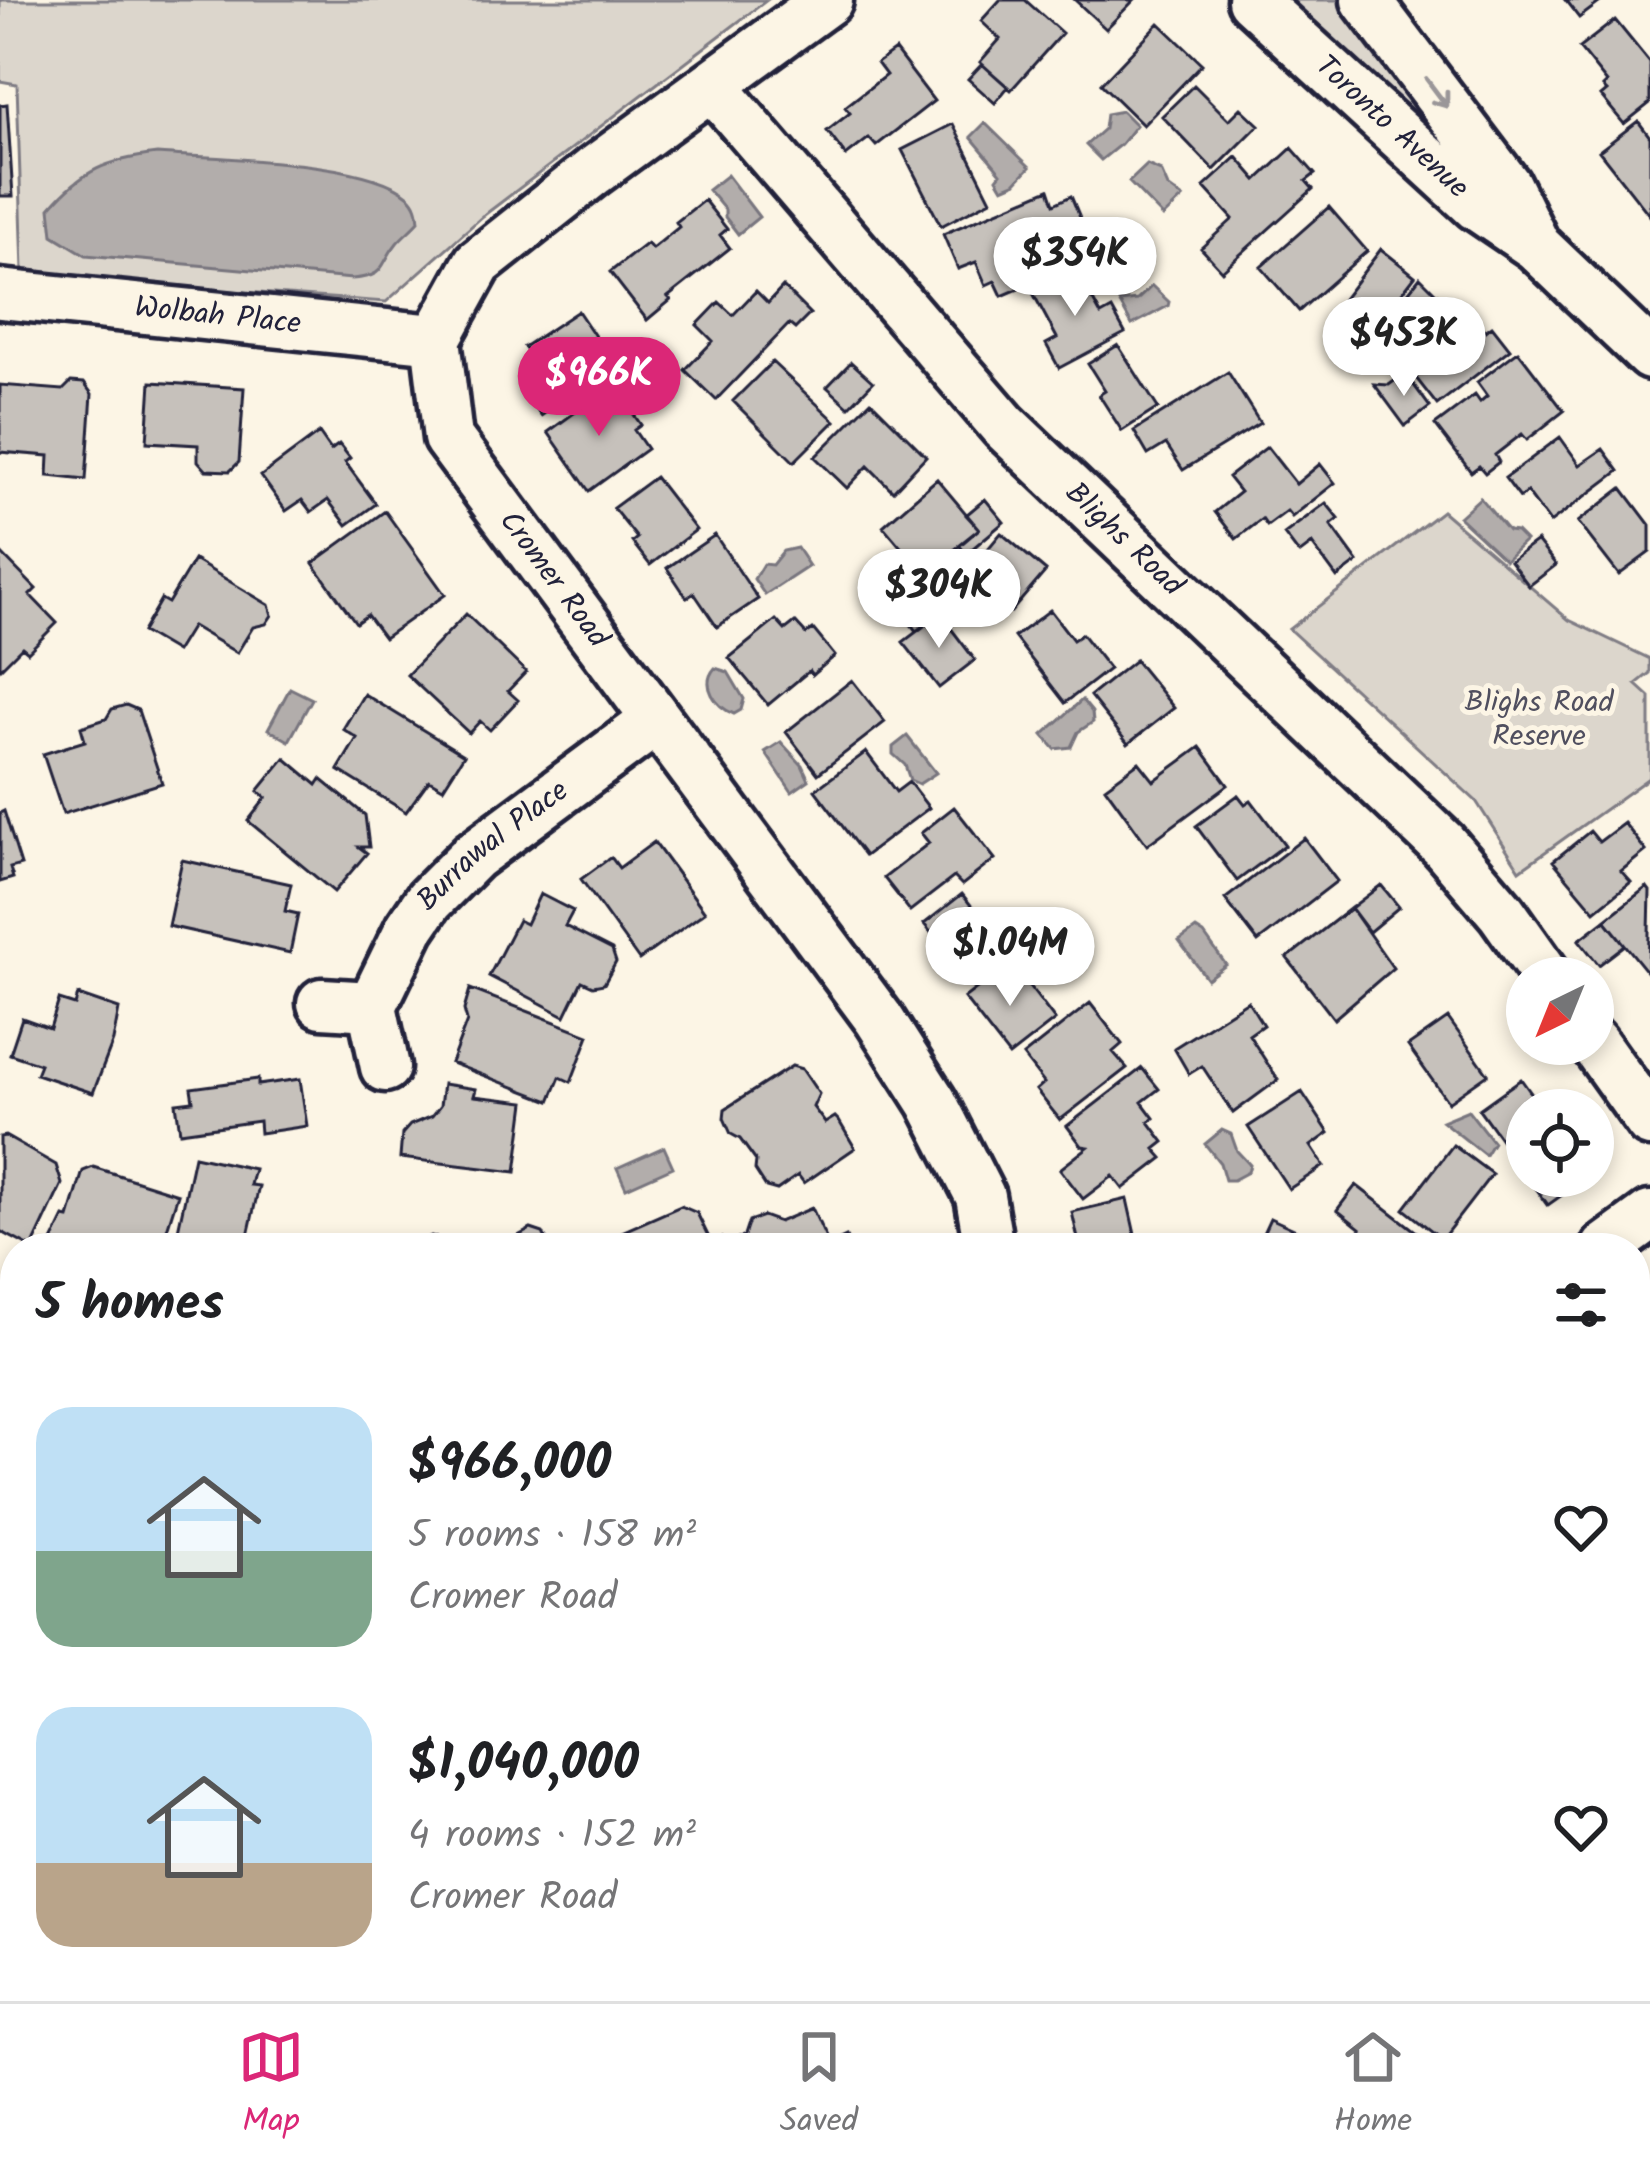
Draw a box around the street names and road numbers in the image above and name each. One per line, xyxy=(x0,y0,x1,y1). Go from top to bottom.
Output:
street label: Toronto Avenue xyxy=(1303,44,1479,211)
street label: Wolbah Place xyxy=(132,284,303,349)
street label: Blighs Road xyxy=(1053,471,1195,609)
street label: Cromer Road xyxy=(486,501,621,660)
street label: Burrawal Place xyxy=(406,768,579,923)

